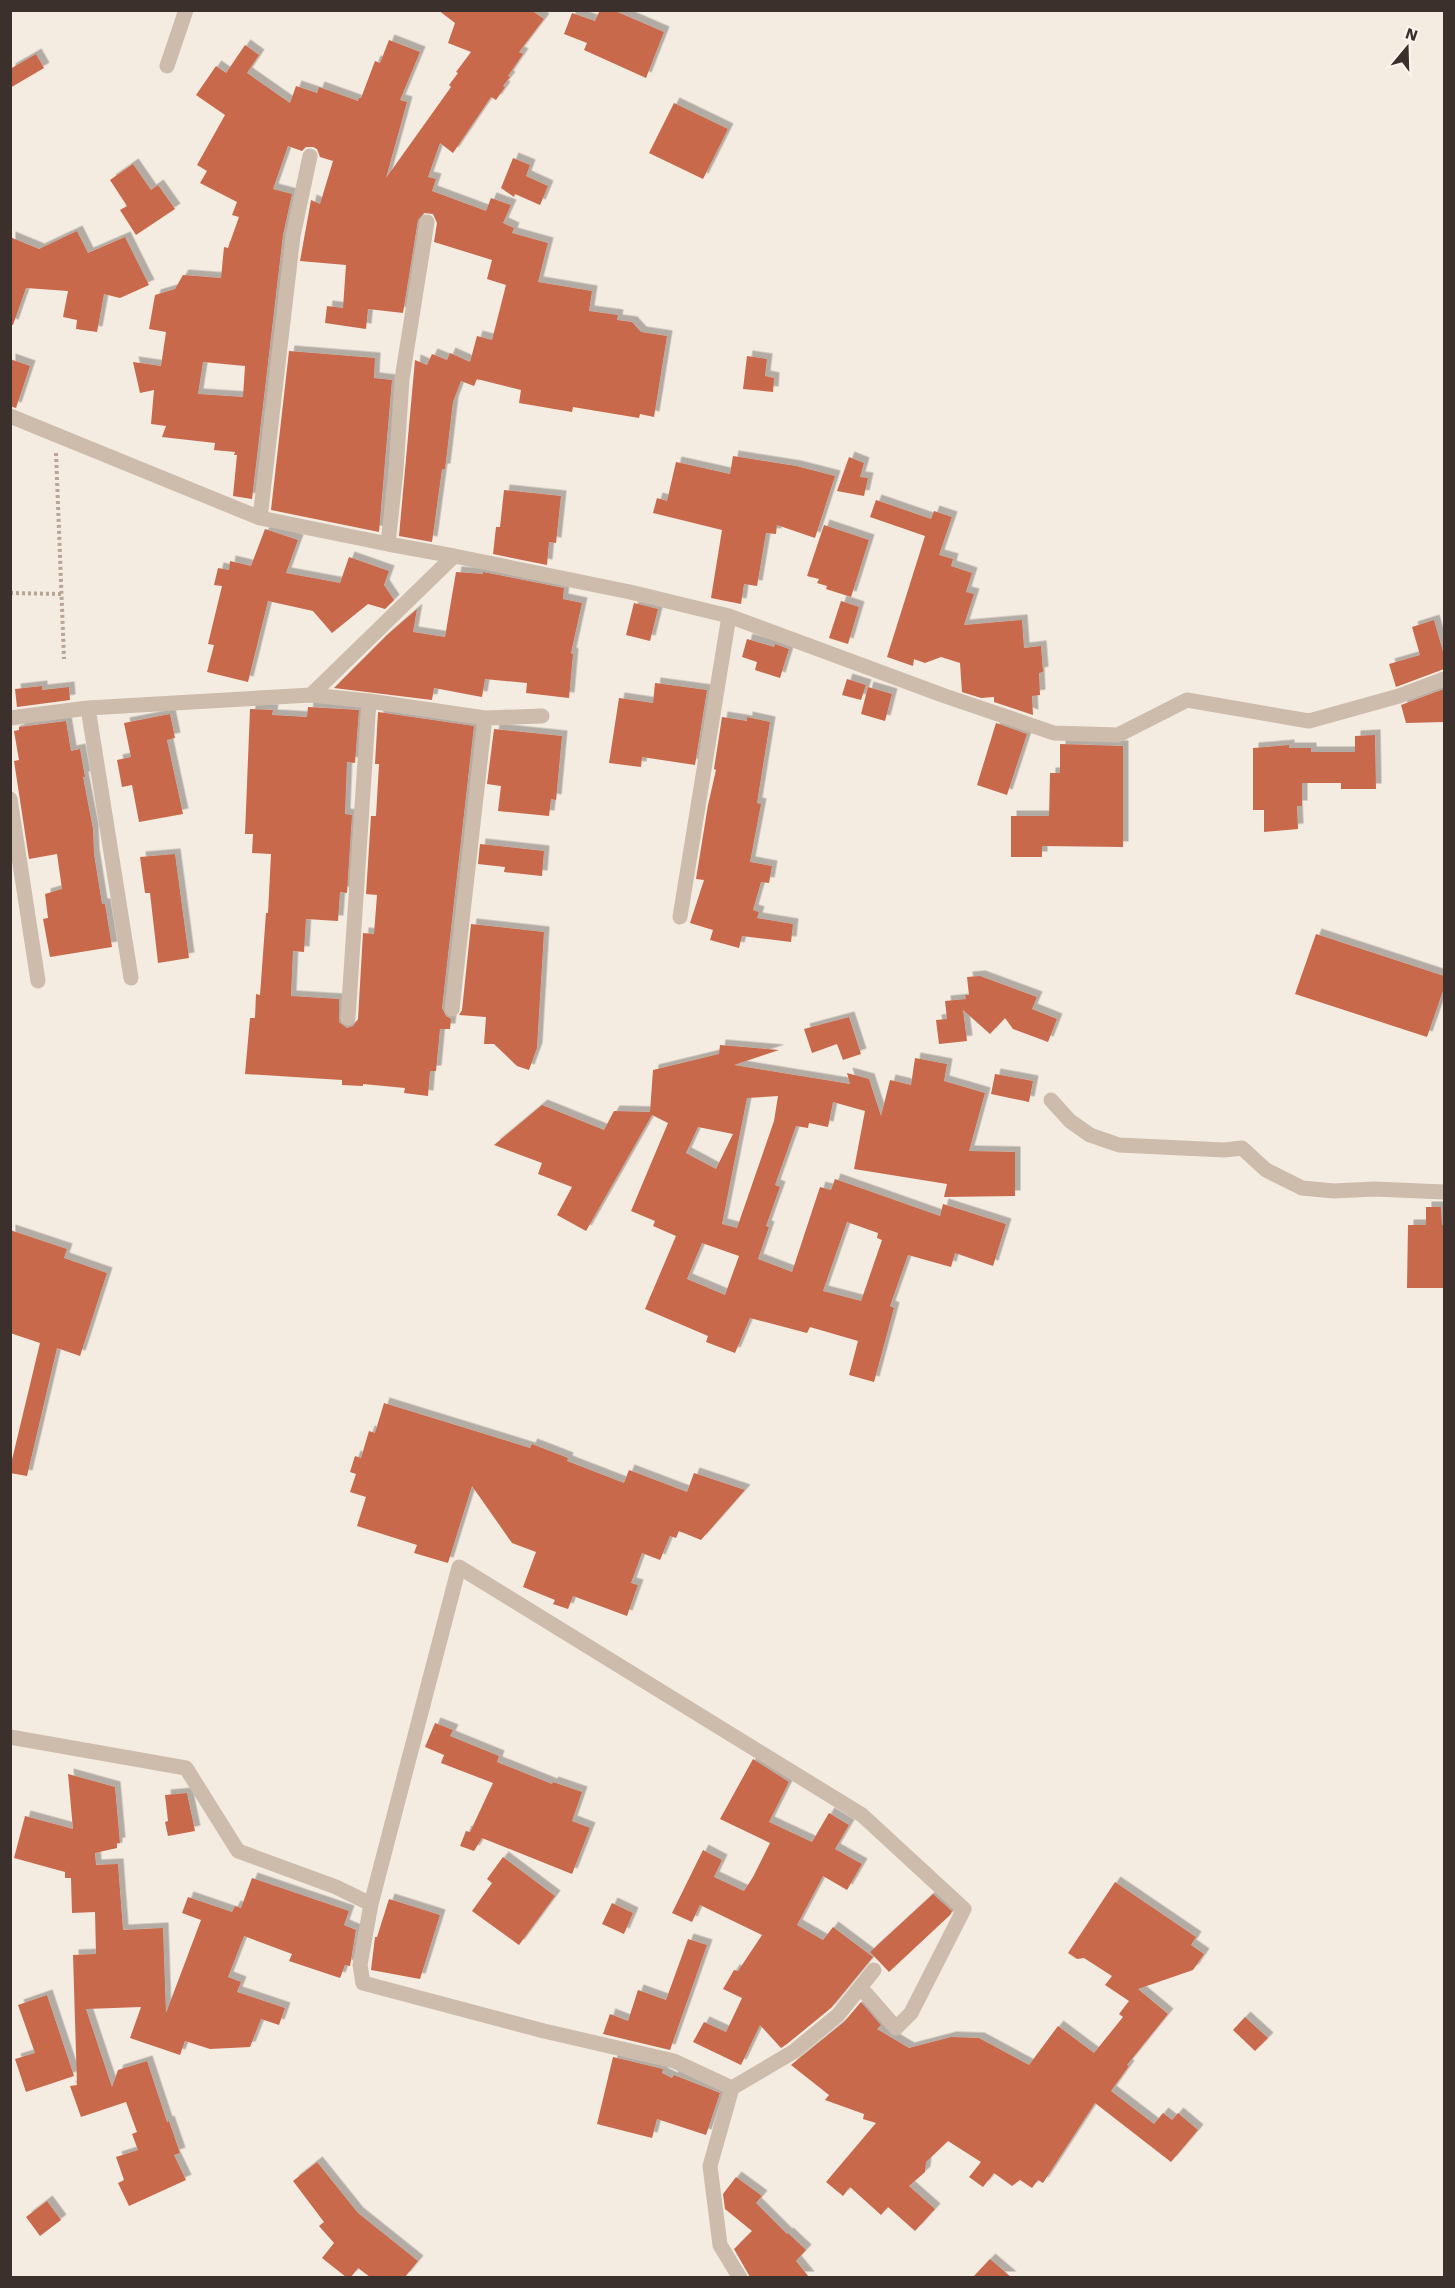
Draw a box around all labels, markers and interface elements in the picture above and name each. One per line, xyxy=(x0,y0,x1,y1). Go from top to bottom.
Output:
north arrow xyxy=(1377,18,1437,78)
text: N xyxy=(1403,23,1420,45)

